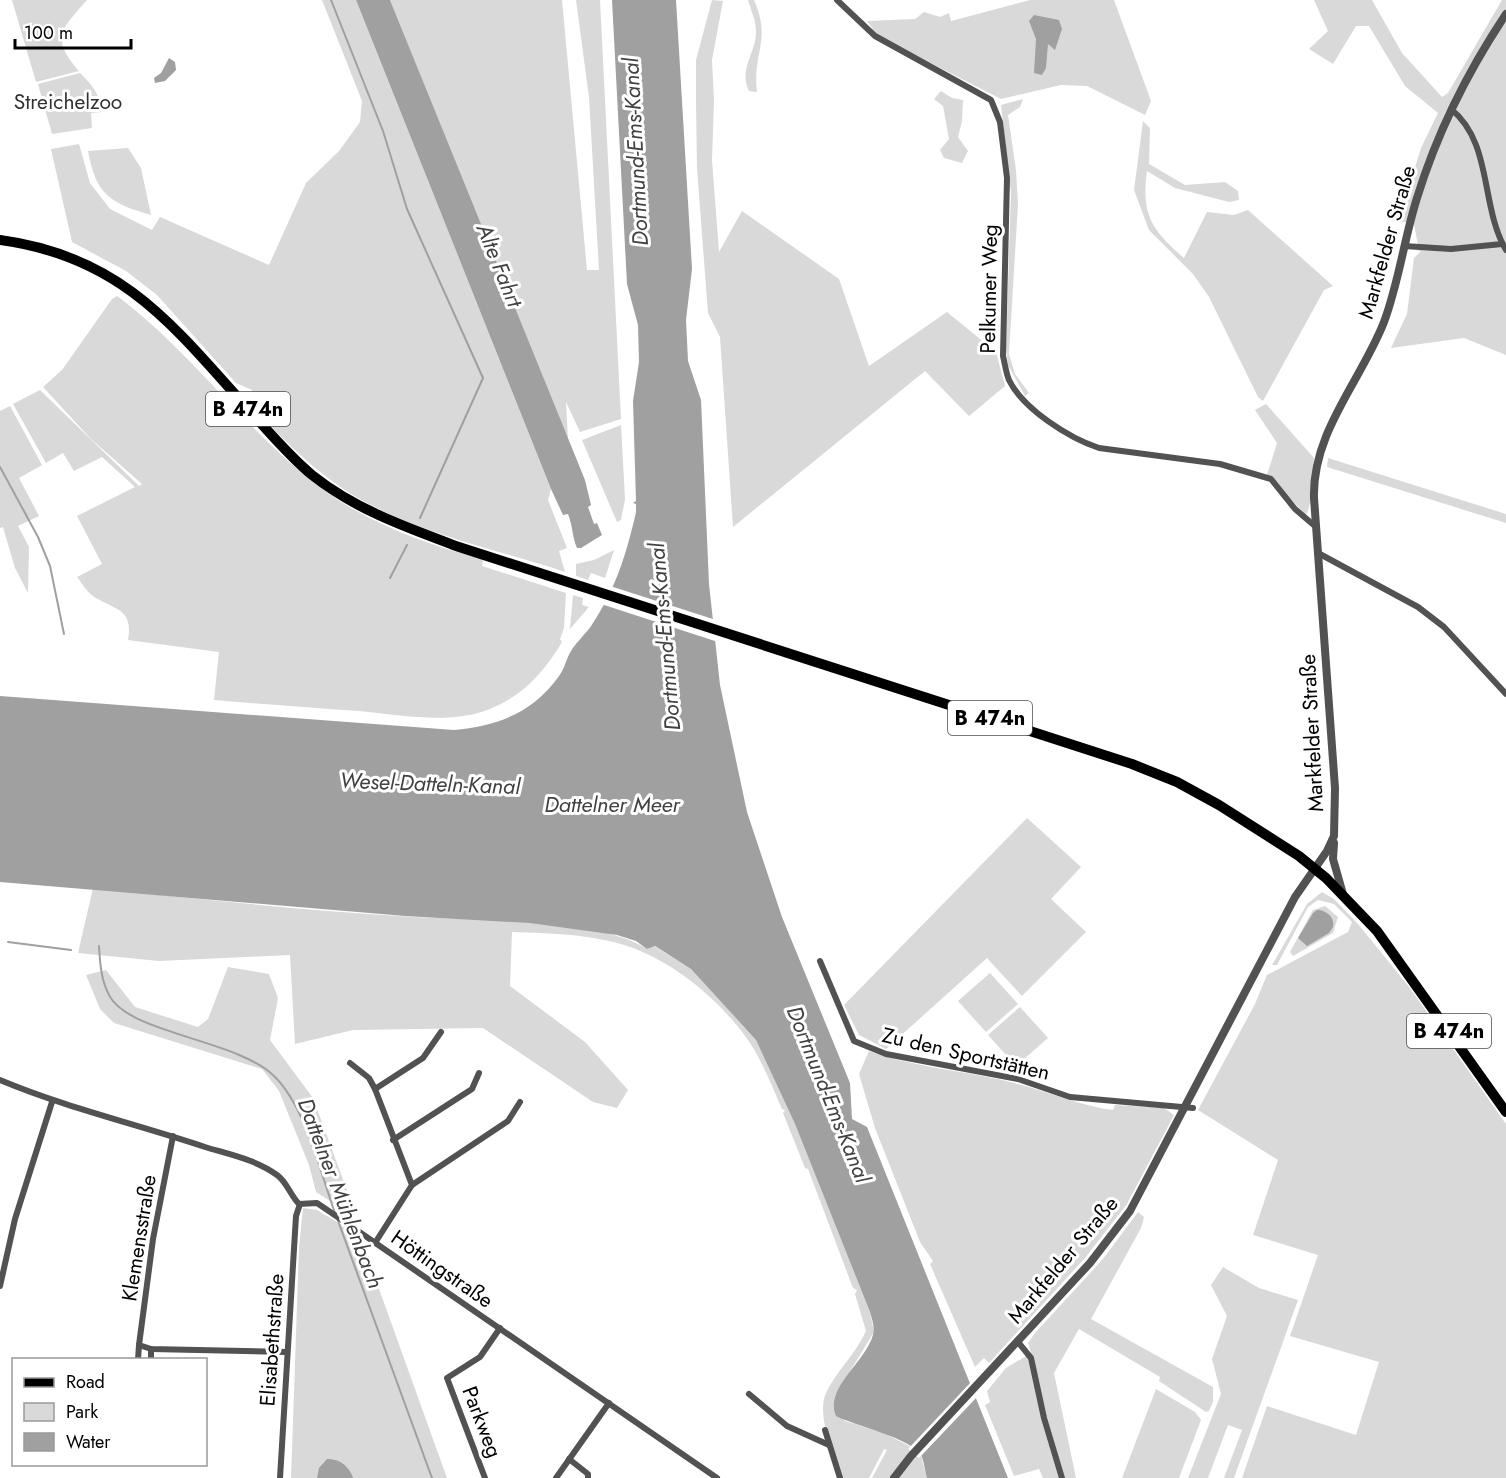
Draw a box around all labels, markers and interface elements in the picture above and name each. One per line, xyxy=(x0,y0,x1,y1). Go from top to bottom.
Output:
scale bar xyxy=(15,12,130,50)
text: 100 m xyxy=(24,20,73,46)
water label: Dortmund-Ems-Kanal xyxy=(614,56,656,247)
park label: Streichelzoo xyxy=(14,87,122,117)
street label: Markfelder Straße xyxy=(1351,162,1423,322)
water label: Alte Fahrt xyxy=(468,217,532,313)
street label: Pelkumer Weg xyxy=(973,224,1005,354)
road number: B 474n xyxy=(206,392,290,426)
water label: Dortmund-Ems-Kanal xyxy=(640,541,688,732)
street label: Markfelder Straße xyxy=(1293,653,1331,813)
road number: B 474n xyxy=(948,701,1032,735)
water label: Wesel-Datteln-Kanal xyxy=(339,764,522,802)
water label: Dattelner Meer xyxy=(544,788,681,820)
water label: Dortmund-Ems-Kanal xyxy=(779,1001,880,1188)
road number: B 474n xyxy=(1407,1014,1491,1048)
street label: Zu den Sportstätten xyxy=(879,1020,1053,1088)
water label: Dattelner Mühlenbach xyxy=(290,1093,392,1293)
street label: Klemensstraße xyxy=(114,1172,164,1303)
street label: Markfelder Straße xyxy=(1001,1190,1125,1330)
street label: Höttingstraße xyxy=(385,1223,499,1315)
street label: Elisabethstraße xyxy=(252,1273,292,1407)
legend xyxy=(12,1358,207,1466)
text: Road xyxy=(66,1369,105,1395)
street label: Parkweg xyxy=(455,1382,509,1462)
text: Park xyxy=(66,1399,98,1425)
text: Water xyxy=(66,1429,111,1455)

